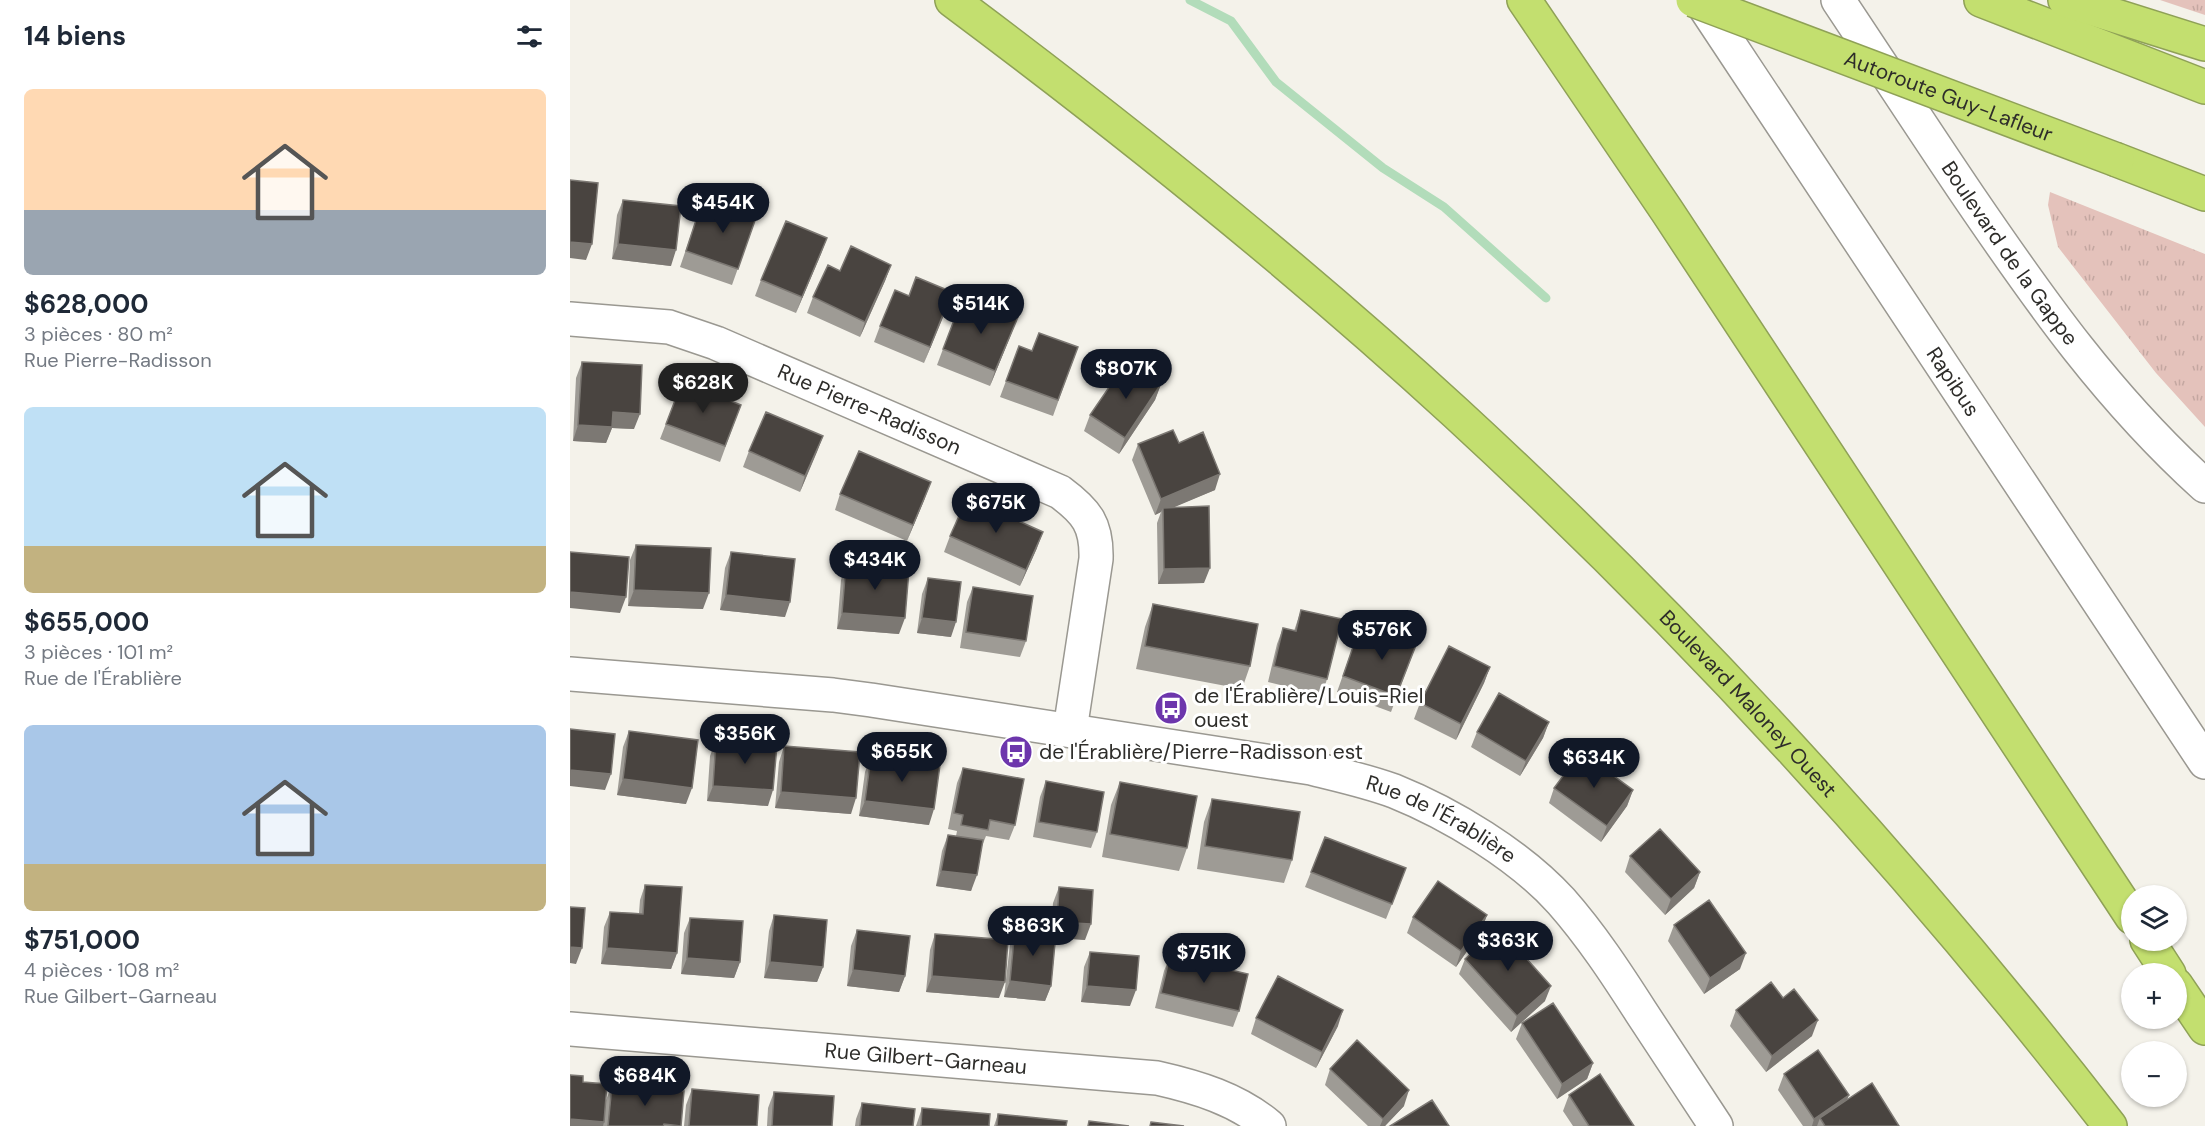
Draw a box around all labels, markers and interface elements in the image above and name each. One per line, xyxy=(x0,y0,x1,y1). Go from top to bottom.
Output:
text: 14 biens xyxy=(24,19,126,53)
icon: filters xyxy=(513,20,546,53)
street label: Autoroute Guy-Lafleur xyxy=(1840,44,2057,149)
icon: home xyxy=(231,128,339,236)
street label: Boulevard de la Gappe xyxy=(1935,156,2084,351)
pin: $454K xyxy=(681,183,765,234)
text: $454K xyxy=(691,189,755,215)
pin: $514K xyxy=(939,284,1023,335)
text: $628,000 xyxy=(24,287,149,321)
text: $514K xyxy=(952,290,1010,316)
text: 3 pièces · 80 m² xyxy=(24,321,173,347)
street label: Rapibus xyxy=(1920,342,1986,422)
text: Rue Pierre-Radisson xyxy=(24,347,212,373)
pin: $807K xyxy=(1084,349,1168,400)
text: $807K xyxy=(1095,355,1157,381)
street label: Rue Pierre-Radisson xyxy=(773,357,965,461)
pin: $628K xyxy=(661,363,745,414)
text: $628K xyxy=(672,369,734,395)
icon: home xyxy=(231,446,339,554)
pin: $675K xyxy=(954,483,1038,534)
text: $675K xyxy=(966,489,1026,515)
pin: $434K xyxy=(833,540,917,591)
text: $434K xyxy=(843,546,907,572)
street label: Boulevard Maloney Ouest xyxy=(1653,604,1843,803)
text: $655,000 xyxy=(24,605,149,639)
pin: $576K xyxy=(1340,610,1424,661)
text: $576K xyxy=(1352,616,1412,642)
text: 3 pièces · 101 m² xyxy=(24,639,173,665)
text: Rue de l'Érablière xyxy=(24,665,182,691)
place label: de l'Érablière/Louis-Riel ouest xyxy=(1194,682,1423,734)
bus stop icon: de l'Érablière/Louis-Riel ouest xyxy=(1153,690,1189,726)
pin: $356K xyxy=(703,714,787,765)
text: $356K xyxy=(714,720,776,746)
pin: $655K xyxy=(860,732,944,783)
bus stop icon: de l'Érablière/Pierre-Radisson est xyxy=(998,734,1034,770)
text: $655K xyxy=(871,738,933,764)
place label: de l'Érablière/Pierre-Radisson est xyxy=(1039,738,1363,766)
pin: $634K xyxy=(1552,738,1636,789)
text: $634K xyxy=(1563,744,1625,770)
icon: home xyxy=(231,764,339,872)
street label: Rue de l'Érablière xyxy=(1363,769,1522,870)
map controls xyxy=(2121,885,2187,1107)
button: layers xyxy=(2121,885,2187,951)
pin: $863K xyxy=(991,906,1075,957)
text: $863K xyxy=(1002,912,1064,938)
pin: $363K xyxy=(1466,921,1550,972)
text: $751,000 xyxy=(24,923,140,957)
text: $363K xyxy=(1477,927,1539,953)
pin: $751K xyxy=(1162,933,1246,984)
text: $751K xyxy=(1176,939,1232,965)
text: 4 pièces · 108 m² xyxy=(24,957,179,983)
button: + xyxy=(2121,963,2187,1029)
text: Rue Gilbert-Garneau xyxy=(24,983,217,1009)
street label: Rue Gilbert-Garneau xyxy=(824,1036,1028,1081)
button: − xyxy=(2121,1041,2187,1107)
pin: $684K xyxy=(603,1056,687,1107)
text: $684K xyxy=(613,1062,677,1088)

